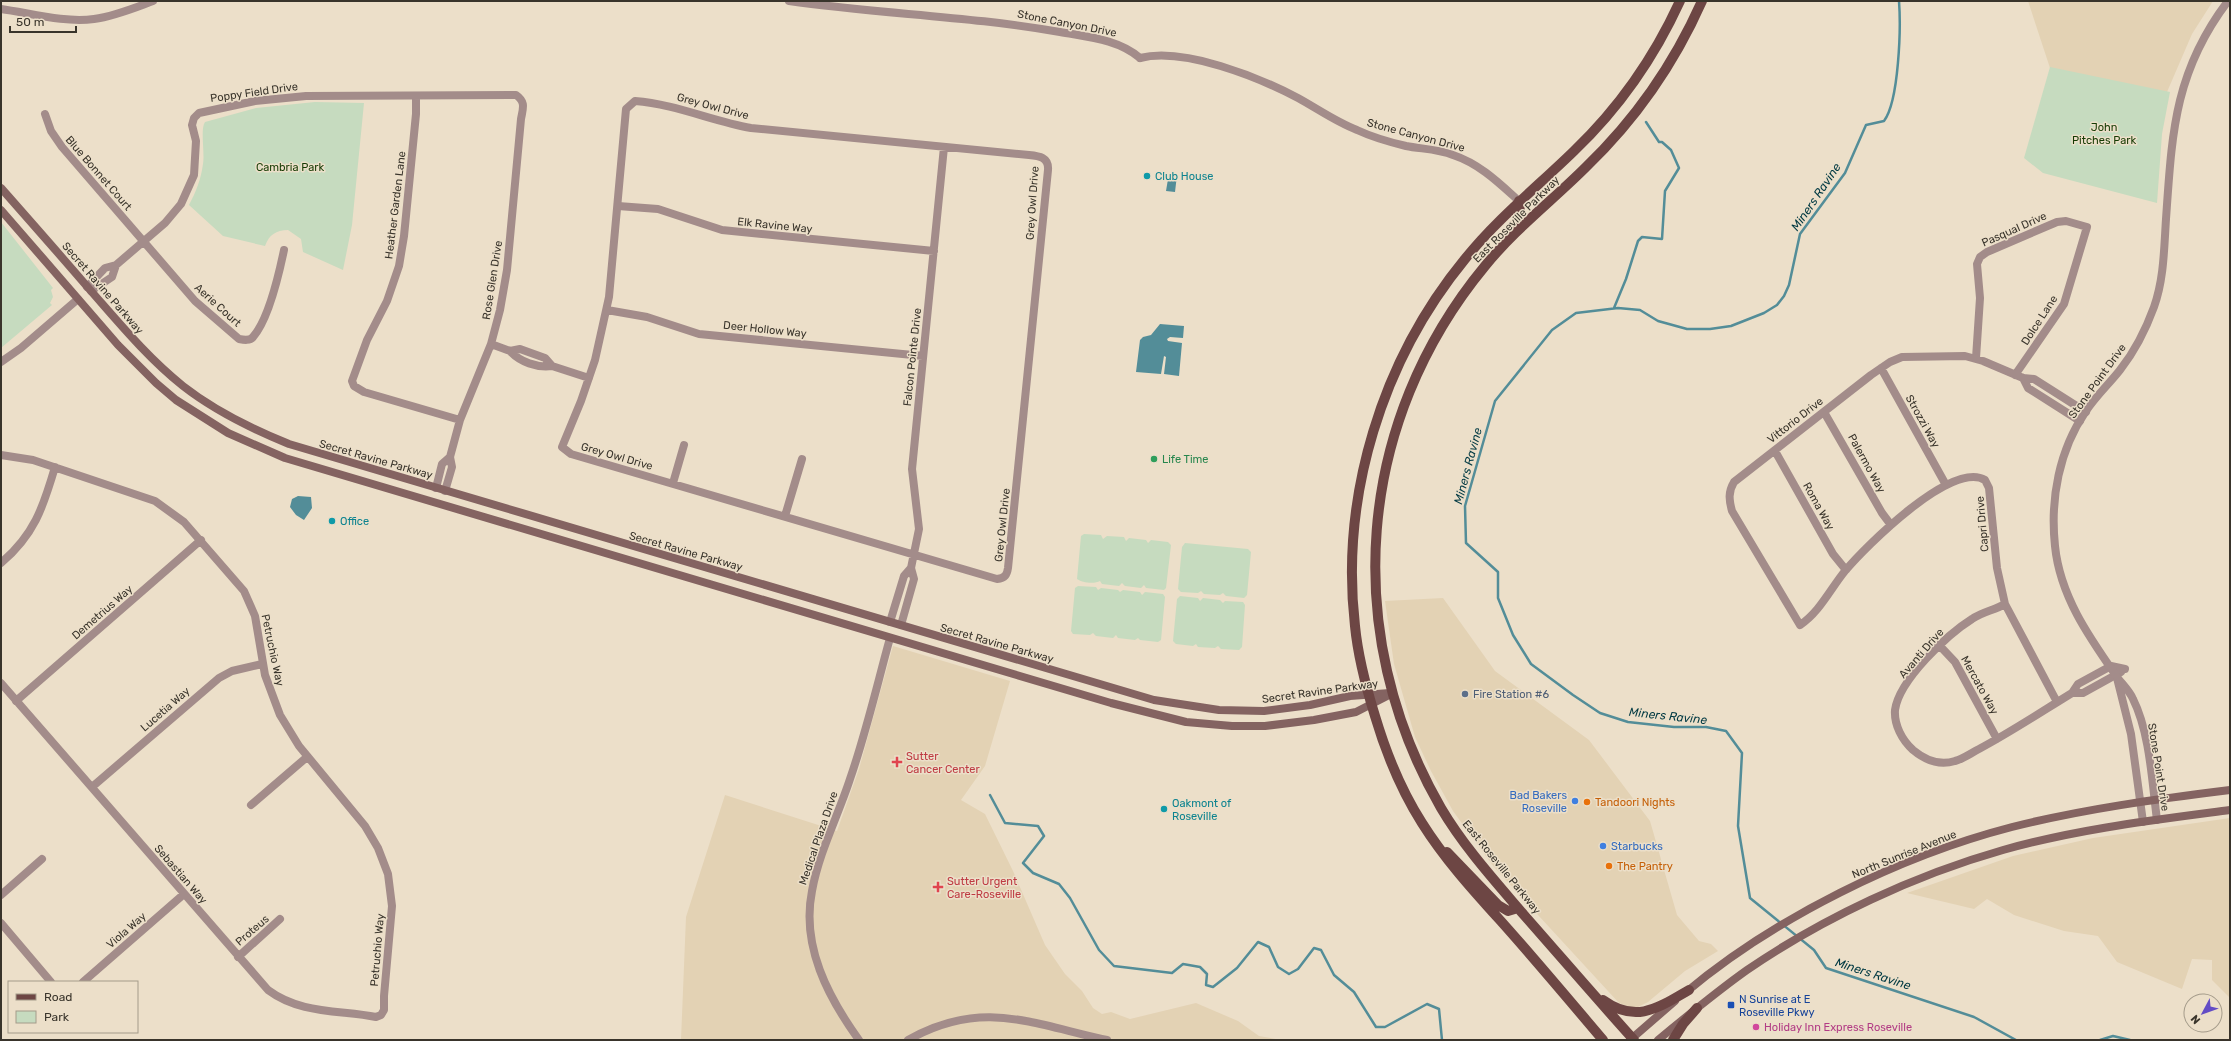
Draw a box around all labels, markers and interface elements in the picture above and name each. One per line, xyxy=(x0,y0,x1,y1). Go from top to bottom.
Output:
street label: Stone Canyon Drive xyxy=(1016,7,1118,39)
scale bar xyxy=(10,8,76,34)
text: 50 m xyxy=(16,15,44,29)
street label: Poppy Field Drive xyxy=(209,80,299,105)
street label: Grey Owl Drive xyxy=(675,91,750,122)
street label: Stone Canyon Drive xyxy=(1365,116,1466,155)
park label: John Pitches Park xyxy=(2072,121,2136,147)
street label: Blue Bonnet Court xyxy=(63,133,135,214)
street label: Heather Garden Lane xyxy=(382,150,409,260)
water label: Miners Ravine xyxy=(1788,160,1844,233)
park label: Cambria Park xyxy=(256,161,324,174)
street label: Grey Owl Drive xyxy=(1023,166,1042,240)
place label: Club House xyxy=(1155,170,1213,183)
marker: Club House xyxy=(1142,171,1152,181)
street label: East Roseville Parkway xyxy=(1470,173,1562,265)
street label: Pasqual Drive xyxy=(1980,209,2049,250)
street label: Elk Ravine Way xyxy=(737,215,813,236)
street label: Secret Ravine Parkway xyxy=(59,240,146,337)
street label: Rose Glen Drive xyxy=(480,240,505,321)
street label: Aerie Court xyxy=(192,281,244,330)
street label: Dolce Lane xyxy=(2019,293,2060,348)
street label: Falcon Pointe Drive xyxy=(901,307,924,407)
street label: Deer Hollow Way xyxy=(723,319,807,340)
street label: Stone Point Drive xyxy=(2066,341,2129,421)
street label: Strozzi Way xyxy=(1903,393,1942,450)
street label: Vittorio Drive xyxy=(1765,395,1826,446)
water label: Miners Ravine xyxy=(1451,426,1485,506)
street label: Palermo Way xyxy=(1845,432,1888,495)
street label: Secret Ravine Parkway xyxy=(318,437,434,482)
street label: Grey Owl Drive xyxy=(579,440,654,473)
place label: Life Time xyxy=(1162,453,1209,466)
marker: Life Time xyxy=(1149,454,1159,464)
street label: Roma Way xyxy=(1800,480,1837,532)
street label: Grey Owl Drive xyxy=(992,488,1013,563)
street label: Capri Drive xyxy=(1974,496,1991,552)
place label: Office xyxy=(340,515,369,528)
marker: Office xyxy=(327,516,337,526)
street label: Secret Ravine Parkway xyxy=(628,529,744,574)
street label: Demetrius Way xyxy=(69,583,135,642)
street label: Petruchio Way xyxy=(259,613,286,687)
street label: Secret Ravine Parkway xyxy=(939,621,1055,666)
street label: Avanti Drive xyxy=(1896,626,1947,681)
street label: Mercato Way xyxy=(1958,654,2001,717)
street label: Secret Ravine Parkway xyxy=(1261,677,1379,706)
street label: Lucetia Way xyxy=(138,684,193,734)
place label: Fire Station #6 xyxy=(1473,688,1549,701)
marker: Fire Station #6 xyxy=(1460,689,1470,699)
water label: Miners Ravine xyxy=(1628,705,1708,727)
street label: Stone Point Drive xyxy=(2145,722,2172,812)
place label: Sutter Cancer Center xyxy=(906,750,980,776)
marker: Sutter Cancer Center xyxy=(891,756,903,768)
place label: Bad Bakers Roseville xyxy=(1510,789,1567,815)
street label: Medical Plaza Drive xyxy=(796,790,841,887)
marker: Bad Bakers Roseville xyxy=(1570,796,1580,806)
place label: Tandoori Nights xyxy=(1595,796,1676,809)
place label: Oakmont of Roseville xyxy=(1172,797,1232,823)
marker: Tandoori Nights xyxy=(1582,797,1592,807)
marker: Oakmont of Roseville xyxy=(1159,804,1169,814)
street label: East Roseville Parkway xyxy=(1460,818,1543,917)
street label: North Sunrise Avenue xyxy=(1850,828,1958,881)
place label: Starbucks xyxy=(1611,840,1663,853)
marker: Starbucks xyxy=(1598,841,1608,851)
street label: Sebastian Way xyxy=(151,842,210,907)
place label: The Pantry xyxy=(1617,860,1673,873)
marker: The Pantry xyxy=(1604,861,1614,871)
place label: Sutter Urgent Care-Roseville xyxy=(947,875,1021,901)
marker: Sutter Urgent Care-Roseville xyxy=(932,881,944,893)
street label: Viola Way xyxy=(104,910,149,951)
street label: Proteus xyxy=(233,912,272,948)
street label: Petruchio Way xyxy=(368,913,387,987)
water label: Miners Ravine xyxy=(1833,955,1913,993)
legend xyxy=(8,981,138,1033)
text: Road xyxy=(44,990,72,1004)
place label: N Sunrise at E Roseville Pkwy xyxy=(1739,993,1815,1019)
north arrow xyxy=(2183,993,2223,1033)
marker: N Sunrise at E Roseville Pkwy xyxy=(1726,1000,1736,1010)
text: Park xyxy=(44,1010,70,1024)
text: N xyxy=(2188,1012,2203,1026)
place label: Holiday Inn Express Roseville xyxy=(1764,1021,1912,1034)
marker: Holiday Inn Express Roseville xyxy=(1751,1022,1761,1032)

